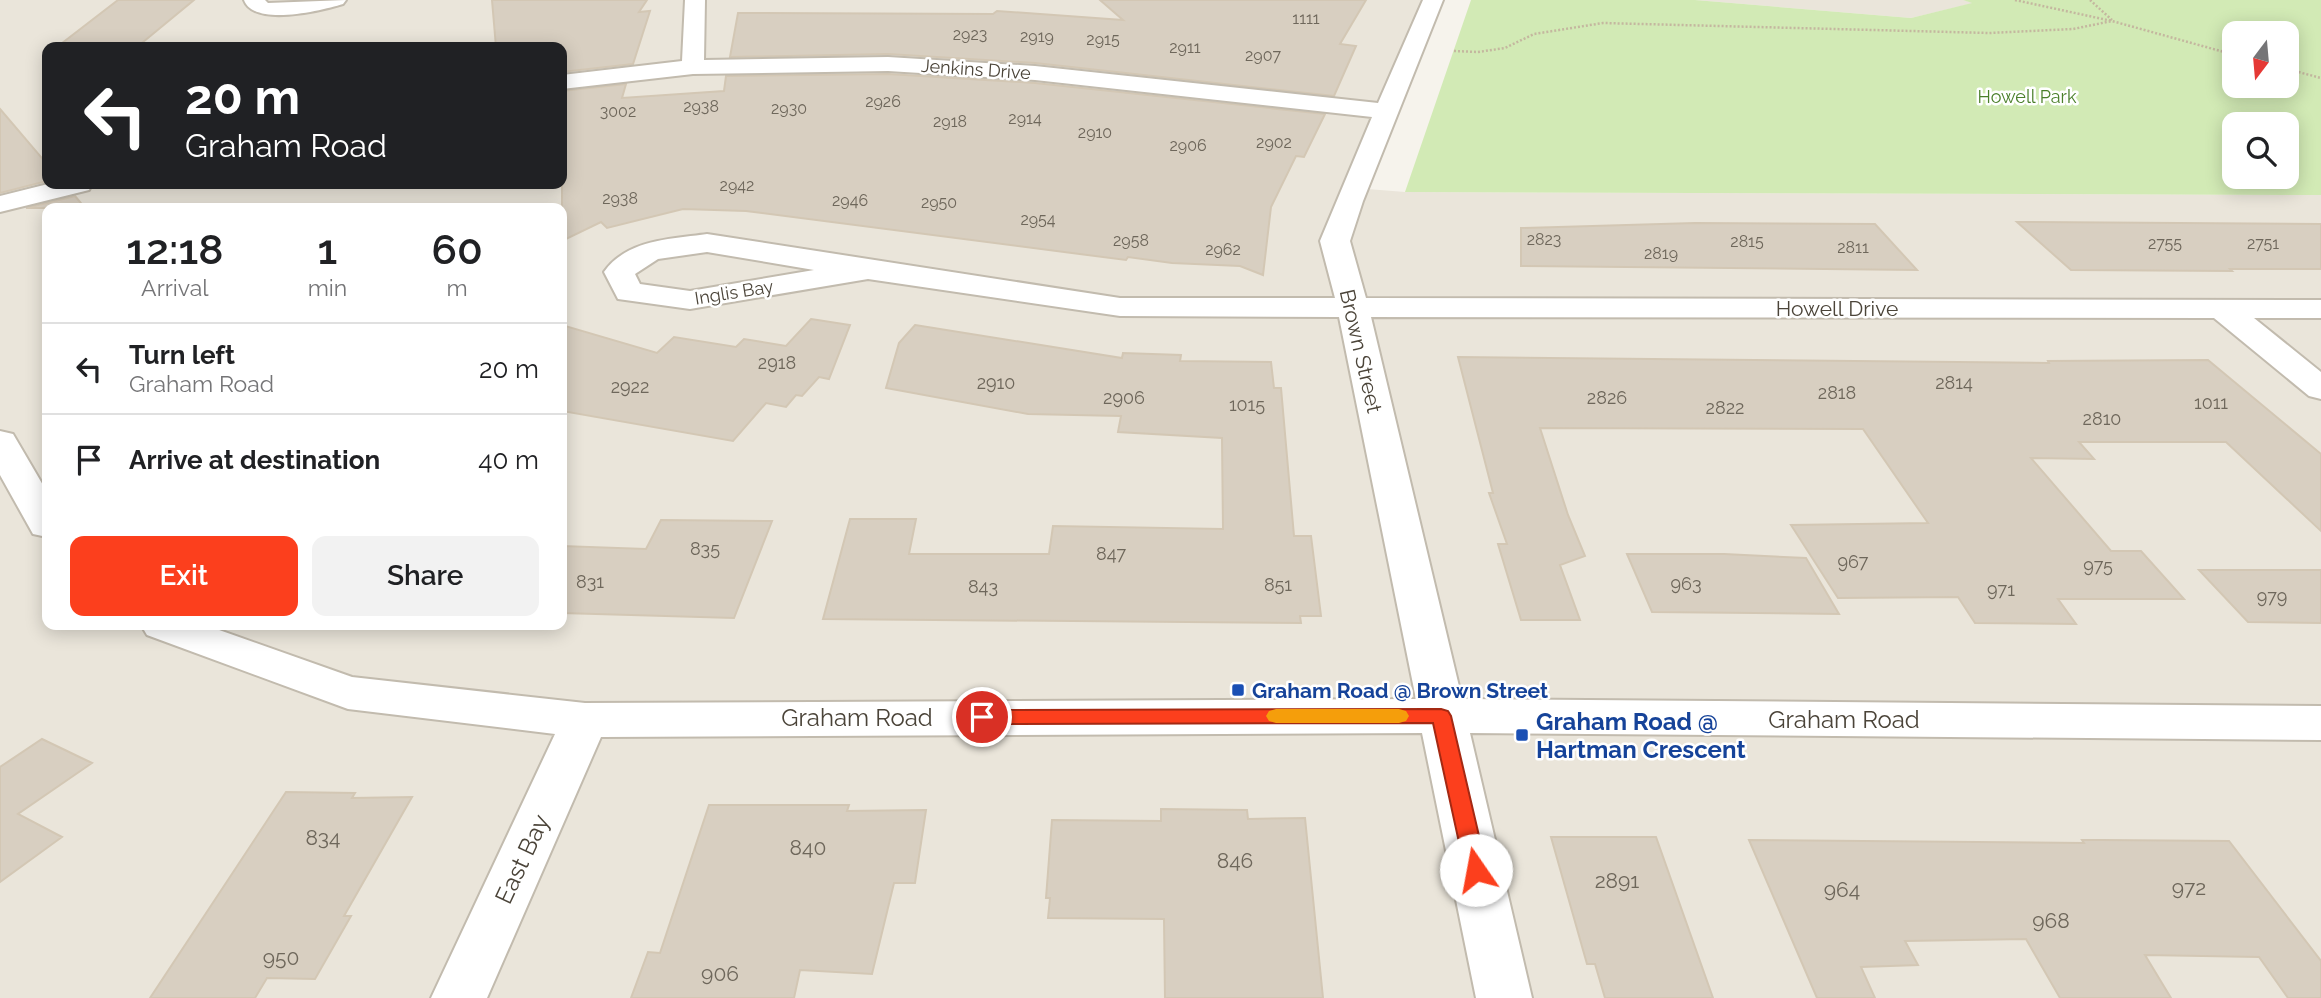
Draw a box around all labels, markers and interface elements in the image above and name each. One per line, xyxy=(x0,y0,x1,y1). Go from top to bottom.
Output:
house number: 1111 xyxy=(1292,9,1320,28)
north arrow xyxy=(2222,21,2300,98)
map controls xyxy=(2222,21,2299,189)
house number: 2923 xyxy=(953,25,987,44)
house number: 2919 xyxy=(1020,27,1054,46)
house number: 2915 xyxy=(1086,30,1120,49)
house number: 2911 xyxy=(1169,38,1201,57)
house number: 2907 xyxy=(1245,46,1281,65)
street label: Jenkins Drive xyxy=(921,55,1032,83)
text: 20 m xyxy=(185,68,300,125)
icon: left xyxy=(70,70,161,161)
park label: Howell Park xyxy=(1978,86,2077,107)
house number: 2926 xyxy=(865,92,901,111)
house number: 2938 xyxy=(683,97,719,116)
house number: 2930 xyxy=(771,99,807,118)
house number: 3002 xyxy=(600,102,636,121)
house number: 2914 xyxy=(1008,109,1042,128)
house number: 2918 xyxy=(933,112,967,131)
button: search xyxy=(2222,112,2299,189)
house number: 2910 xyxy=(1078,123,1112,142)
text: Graham Road xyxy=(185,127,387,164)
house number: 2902 xyxy=(1256,133,1292,152)
house number: 2906 xyxy=(1169,136,1207,155)
house number: 2942 xyxy=(720,176,754,195)
house number: 2938 xyxy=(602,189,638,208)
house number: 2946 xyxy=(832,191,868,210)
house number: 2950 xyxy=(921,193,957,212)
house number: 2954 xyxy=(1020,210,1056,229)
text: 12:18 xyxy=(126,225,223,274)
text: 1 xyxy=(318,225,337,274)
text: 60 xyxy=(431,225,483,274)
house number: 2823 xyxy=(1527,230,1561,249)
house number: 2958 xyxy=(1113,231,1149,250)
house number: 2815 xyxy=(1730,232,1764,251)
house number: 2755 xyxy=(2148,234,2182,253)
house number: 2751 xyxy=(2247,234,2279,253)
house number: 2811 xyxy=(1837,238,1869,257)
house number: 2962 xyxy=(1205,240,1241,259)
house number: 2819 xyxy=(1644,244,1678,263)
text: Arrival xyxy=(141,274,209,301)
text: min xyxy=(308,274,347,301)
text: m xyxy=(447,274,468,301)
street label: Inglis Bay xyxy=(693,275,775,309)
street label: Brown Street xyxy=(1335,287,1387,415)
street label: Howell Drive xyxy=(1776,296,1898,321)
text: Turn left xyxy=(129,340,235,370)
icon: left xyxy=(70,350,108,388)
house number: 2918 xyxy=(758,352,796,373)
text: 20 m xyxy=(479,354,539,384)
text: Graham Road xyxy=(129,370,274,397)
house number: 2910 xyxy=(977,372,1015,393)
house number: 2814 xyxy=(1935,372,1973,393)
house number: 2922 xyxy=(611,376,649,397)
house number: 2818 xyxy=(1818,382,1856,403)
house number: 2906 xyxy=(1103,387,1145,408)
house number: 2826 xyxy=(1587,387,1627,408)
house number: 1011 xyxy=(2194,392,2228,413)
house number: 1015 xyxy=(1229,394,1265,415)
house number: 2822 xyxy=(1706,397,1744,418)
house number: 2810 xyxy=(2083,408,2121,429)
icon: arrive xyxy=(70,441,108,479)
text: Arrive at destination xyxy=(129,445,380,475)
text: 40 m xyxy=(478,445,539,475)
button: Exit xyxy=(70,536,298,616)
button: Share xyxy=(312,536,539,616)
house number: 835 xyxy=(690,538,720,559)
house number: 847 xyxy=(1096,543,1126,564)
house number: 967 xyxy=(1837,551,1869,572)
house number: 975 xyxy=(2083,555,2113,576)
house number: 831 xyxy=(576,571,604,592)
house number: 963 xyxy=(1670,573,1702,594)
house number: 851 xyxy=(1264,574,1292,595)
house number: 843 xyxy=(968,576,998,597)
house number: 971 xyxy=(1987,579,2015,600)
house number: 979 xyxy=(2257,586,2287,607)
place label: Graham Road @ Brown Street xyxy=(1252,678,1548,703)
marker: Graham Road @ Brown Street xyxy=(1230,682,1246,698)
pin xyxy=(952,687,1012,747)
icon: arrive xyxy=(963,698,1001,736)
street label: Graham Road xyxy=(781,703,933,732)
street label: Graham Road xyxy=(1768,705,1920,734)
place label: Graham Road @ Hartman Crescent xyxy=(1536,707,1746,764)
marker: Graham Road @ Hartman Crescent xyxy=(1514,727,1530,743)
street label: East Bay xyxy=(489,810,555,908)
house number: 834 xyxy=(305,825,341,850)
position arrow xyxy=(1439,833,1513,907)
house number: 840 xyxy=(790,835,826,860)
house number: 846 xyxy=(1217,848,1253,873)
house number: 2891 xyxy=(1595,868,1639,893)
house number: 972 xyxy=(2172,875,2206,900)
house number: 964 xyxy=(1824,877,1860,902)
house number: 968 xyxy=(2032,908,2070,933)
house number: 950 xyxy=(263,945,299,970)
house number: 906 xyxy=(701,961,739,986)

